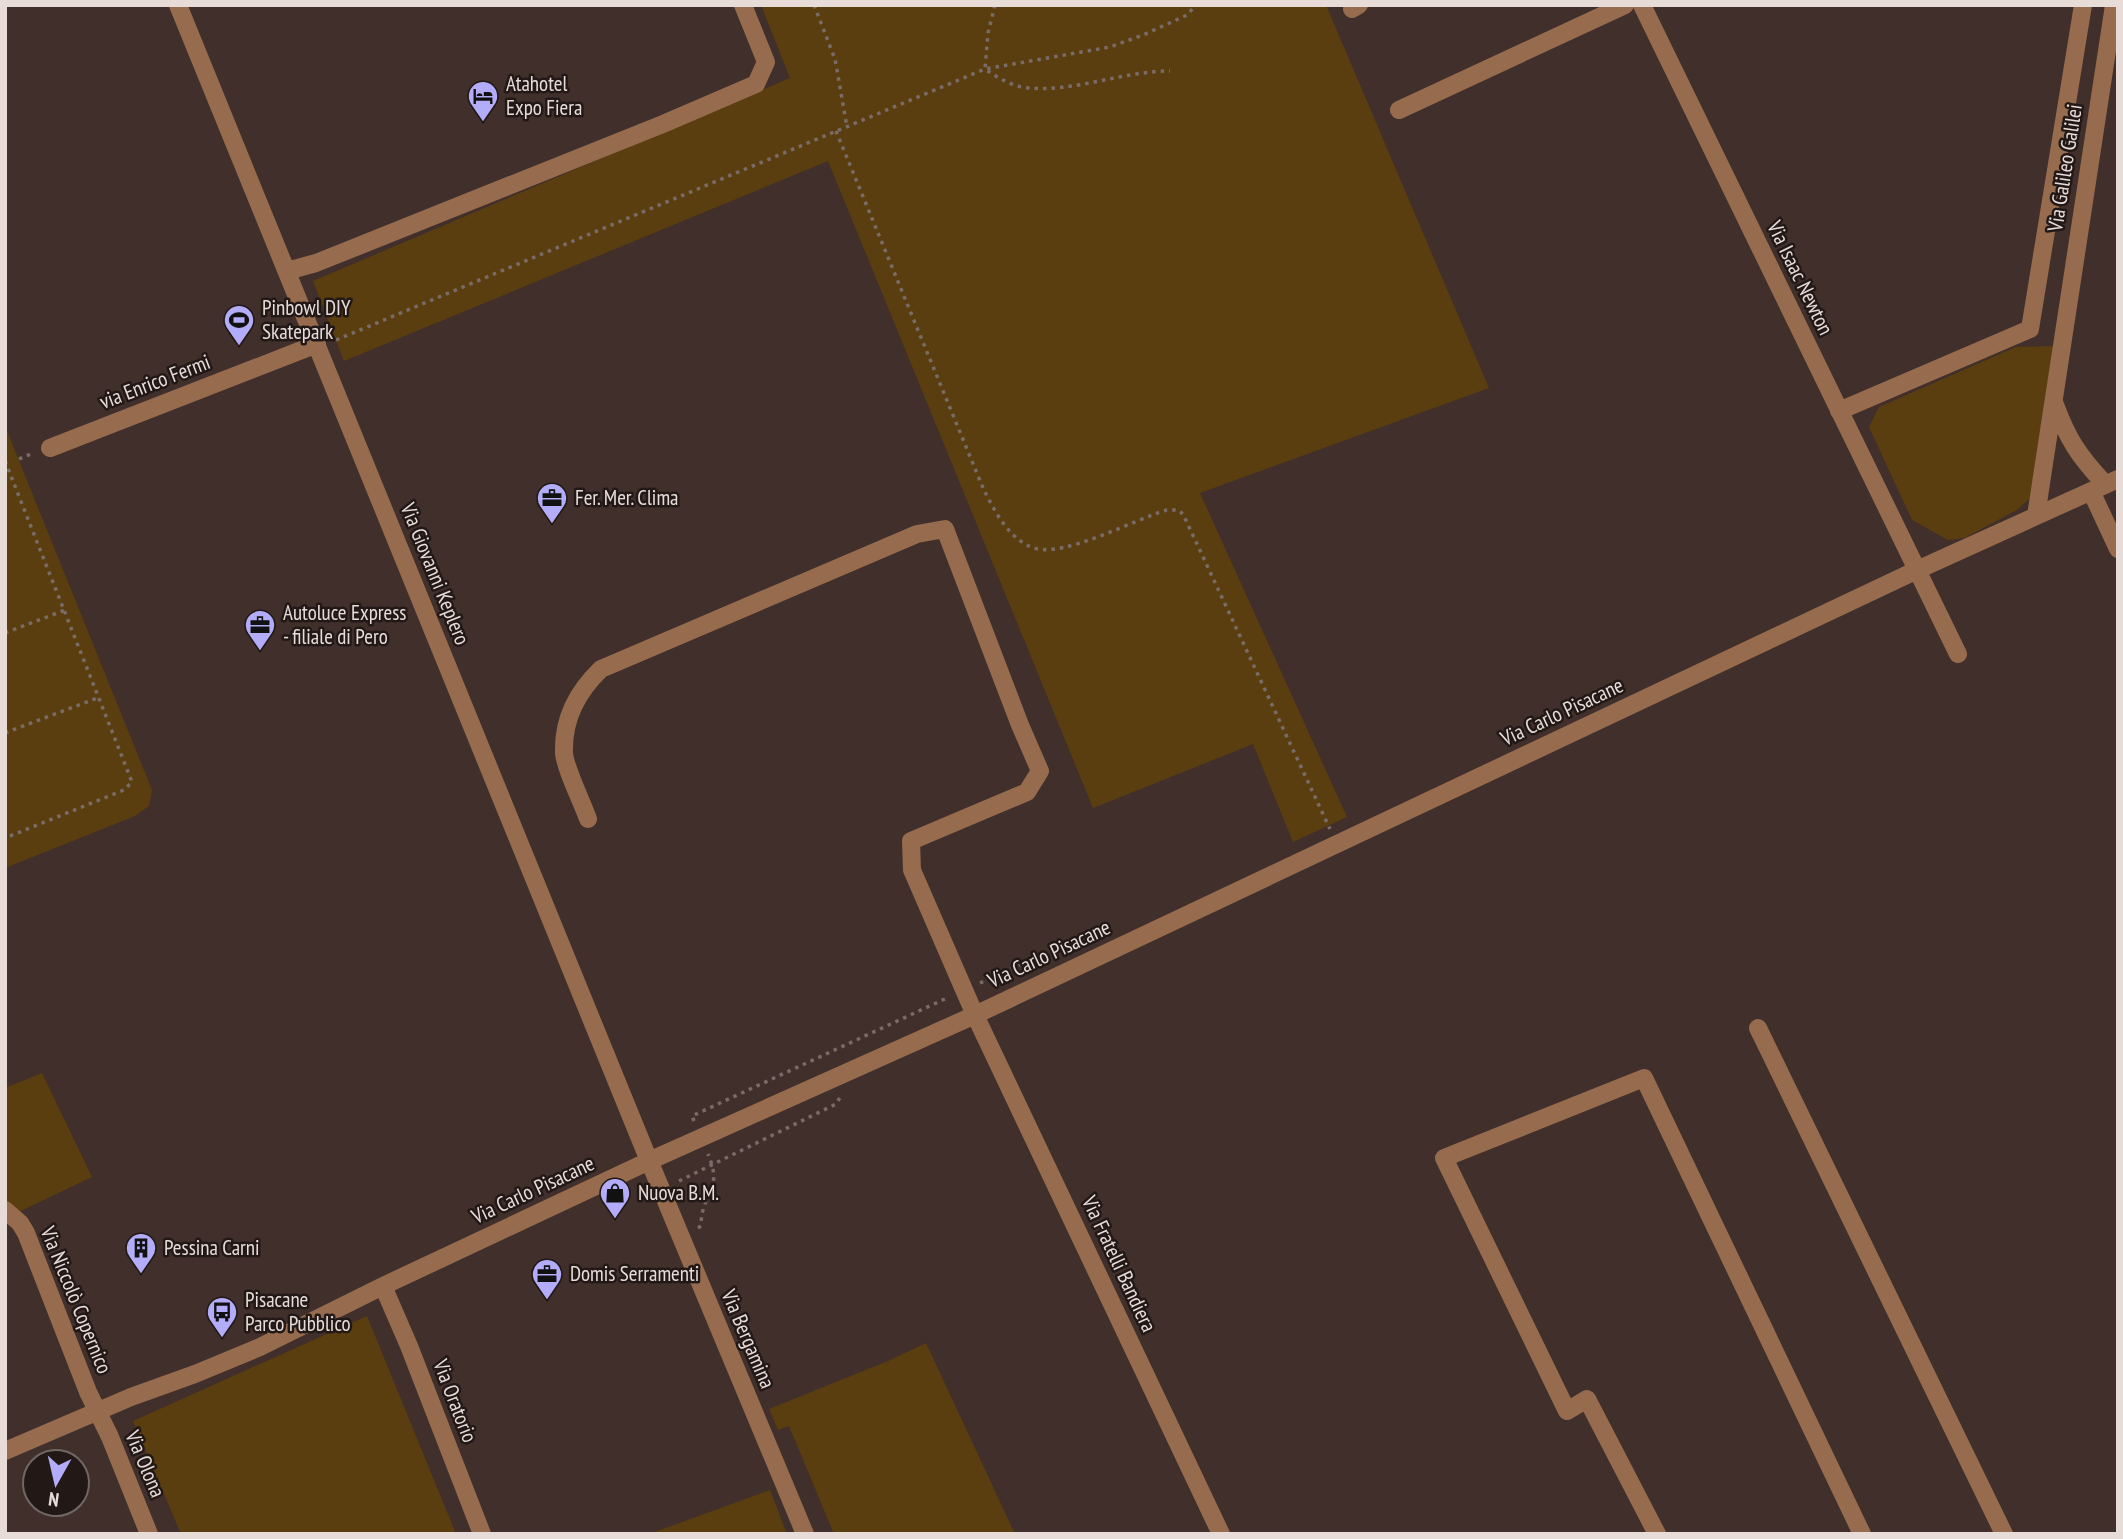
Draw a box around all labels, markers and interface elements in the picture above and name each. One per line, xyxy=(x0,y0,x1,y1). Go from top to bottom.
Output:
place label: Atahotel Expo Fiera xyxy=(506,70,582,121)
hotel icon: Atahotel Expo Fiera xyxy=(466,79,500,123)
street label: Via Galileo Galilei xyxy=(2041,102,2088,235)
street label: Via Isaac Newton xyxy=(1761,215,1840,339)
place label: Pinbowl DIY Skatepark xyxy=(262,294,351,345)
sports icon: Pinbowl DIY Skatepark xyxy=(222,303,256,347)
street label: via Enrico Fermi xyxy=(96,348,214,415)
office icon: Fer. Mer. Clima xyxy=(535,481,569,525)
place label: Fer. Mer. Clima xyxy=(575,484,678,511)
street label: Via Giovanni Keplero xyxy=(394,498,476,649)
place label: Autoluce Express - filiale di Pero xyxy=(283,599,406,650)
office icon: Autoluce Express - filiale di Pero xyxy=(243,608,277,652)
street label: Via Carlo Pisacane xyxy=(1495,671,1627,752)
street label: Via Carlo Pisacane xyxy=(982,913,1114,994)
street label: Via Carlo Pisacane xyxy=(466,1149,598,1230)
shop icon: Nuova B.M. xyxy=(598,1176,632,1220)
place label: Nuova B.M. xyxy=(638,1179,719,1206)
street label: Via Fratelli Bandiera xyxy=(1076,1191,1163,1336)
street label: Via Niccolò Copernico xyxy=(34,1221,118,1377)
building icon: Pessina Carni xyxy=(124,1231,158,1275)
place label: Pessina Carni xyxy=(164,1234,260,1261)
office icon: Domis Serramenti xyxy=(530,1257,564,1301)
place label: Domis Serramenti xyxy=(570,1260,699,1287)
street label: Via Bergamina xyxy=(715,1284,781,1392)
place label: Pisacane Parco Pubblico xyxy=(245,1286,351,1337)
bus stop icon: Pisacane Parco Pubblico xyxy=(205,1295,239,1339)
street label: Via Oratorio xyxy=(427,1354,484,1446)
street label: Via Olona xyxy=(119,1425,172,1501)
north arrow xyxy=(21,1448,91,1518)
text: N xyxy=(47,1487,60,1512)

